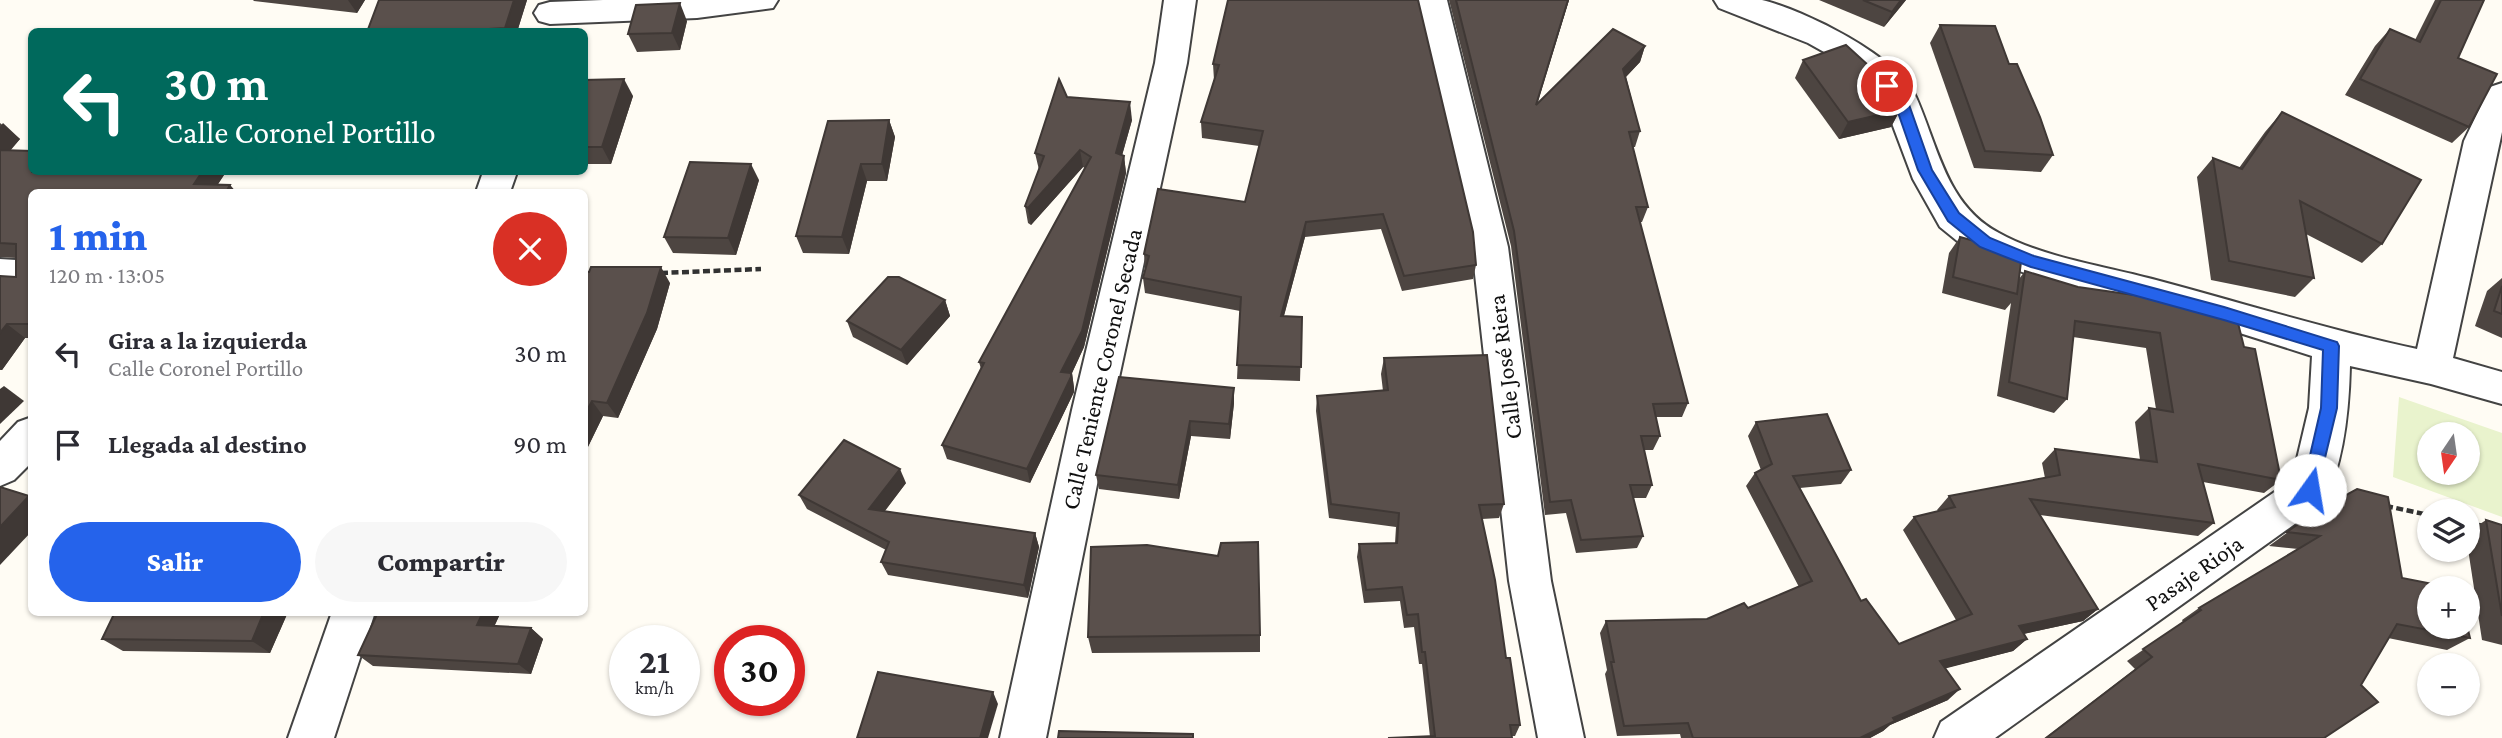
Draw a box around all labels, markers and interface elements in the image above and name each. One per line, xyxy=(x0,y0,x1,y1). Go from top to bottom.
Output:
icon: left xyxy=(49,56,140,147)
text: 30 m xyxy=(164,56,269,111)
pin xyxy=(1857,56,1917,116)
icon: arrive xyxy=(1868,67,1906,105)
text: Calle Coronel Portillo xyxy=(164,114,436,150)
text: 1 min xyxy=(49,212,147,259)
button: close xyxy=(493,212,567,286)
street label: Calle Teniente Coronel Secada xyxy=(1056,226,1147,512)
text: 120 m · 13:05 xyxy=(49,262,165,288)
street label: Calle José Riera xyxy=(1482,293,1527,441)
text: Gira a la izquierda xyxy=(108,326,307,355)
icon: left xyxy=(49,335,87,373)
text: 30 m xyxy=(514,339,567,368)
text: Calle Coronel Portillo xyxy=(108,355,303,381)
north arrow xyxy=(2417,422,2480,485)
map controls xyxy=(2417,422,2480,716)
icon: arrive xyxy=(49,426,87,464)
text: Llegada al destino xyxy=(108,430,307,459)
text: 90 m xyxy=(513,430,567,459)
position arrow xyxy=(2273,453,2347,527)
button: layers xyxy=(2417,499,2480,562)
button: Salir xyxy=(49,522,301,602)
button: Compartir xyxy=(315,522,567,602)
street label: Pasaje Rioja xyxy=(2140,529,2248,616)
button: + xyxy=(2417,576,2480,639)
speed limit sign: 30 xyxy=(714,625,805,716)
text: 21 xyxy=(639,642,670,681)
button: − xyxy=(2417,653,2480,716)
text: km/h xyxy=(635,678,674,698)

